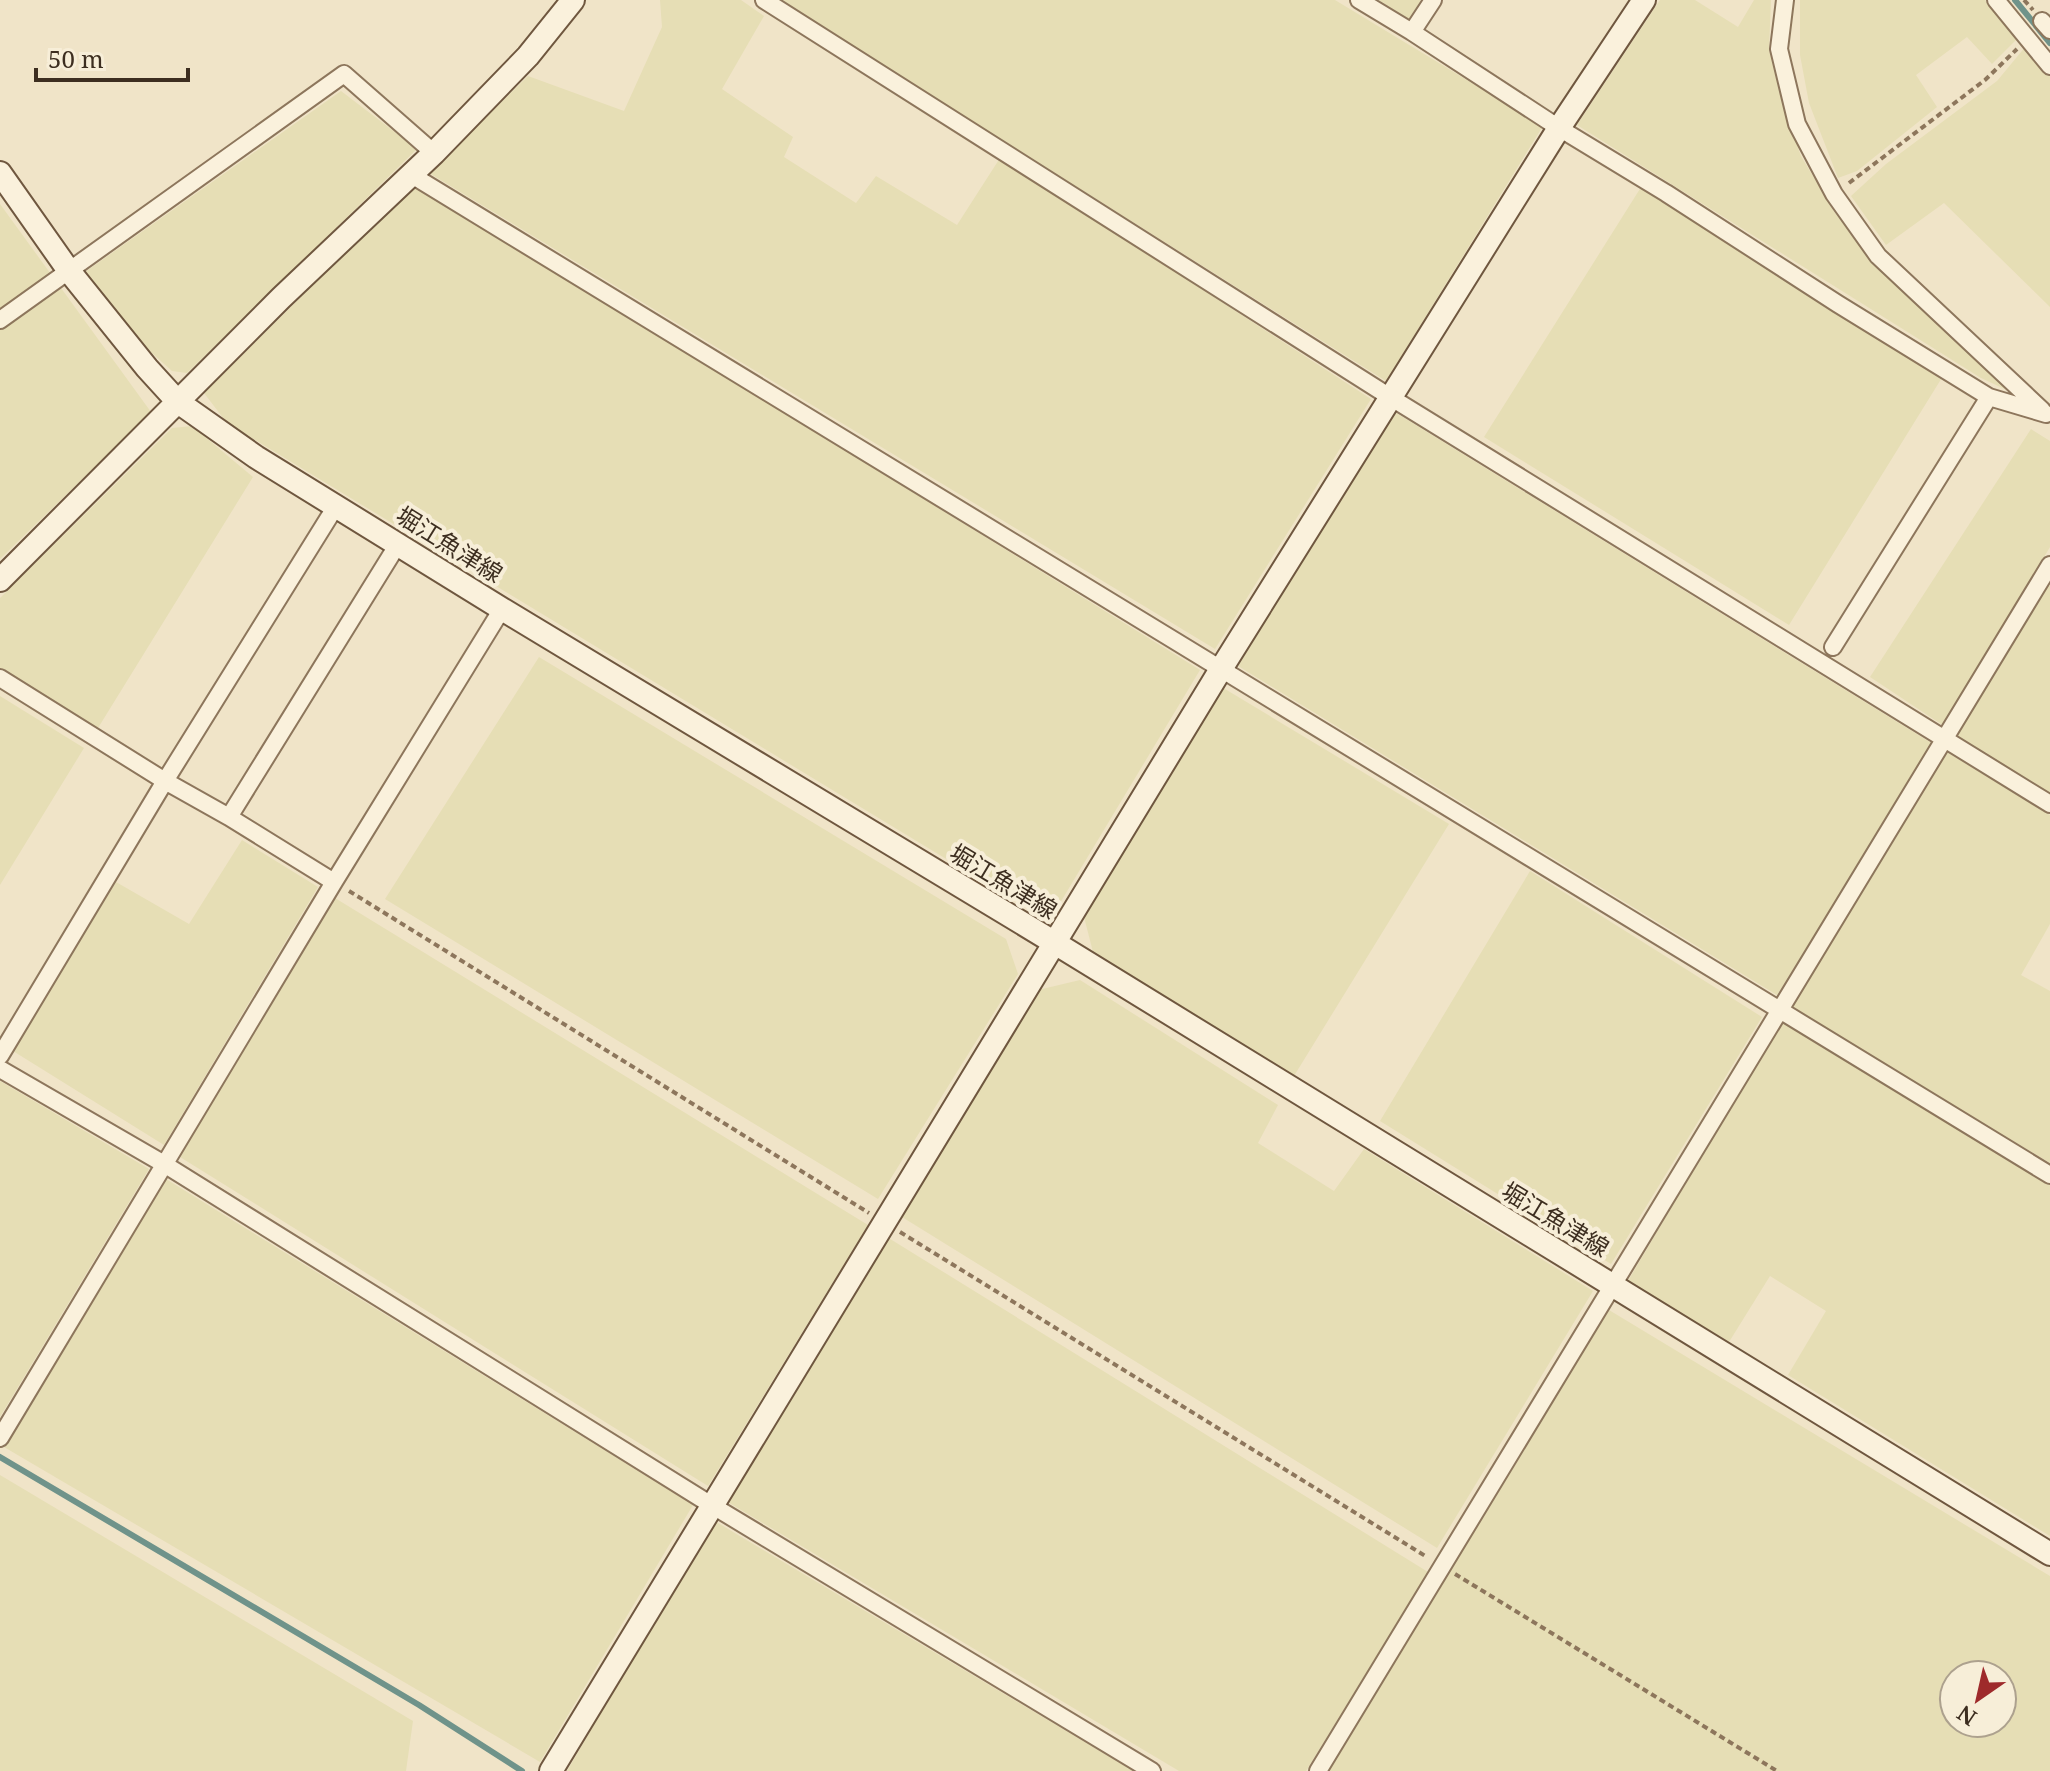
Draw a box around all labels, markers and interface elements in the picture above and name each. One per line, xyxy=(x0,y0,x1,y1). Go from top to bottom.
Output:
scale bar xyxy=(36,32,188,82)
text: 50 m xyxy=(48,42,104,75)
street label: 堀江魚津線 xyxy=(390,498,509,590)
street label: 堀江魚津線 xyxy=(944,836,1064,926)
street label: 堀江魚津線 xyxy=(1496,1174,1616,1264)
north arrow xyxy=(1938,1659,2018,1739)
text: N xyxy=(1951,1699,1982,1734)

